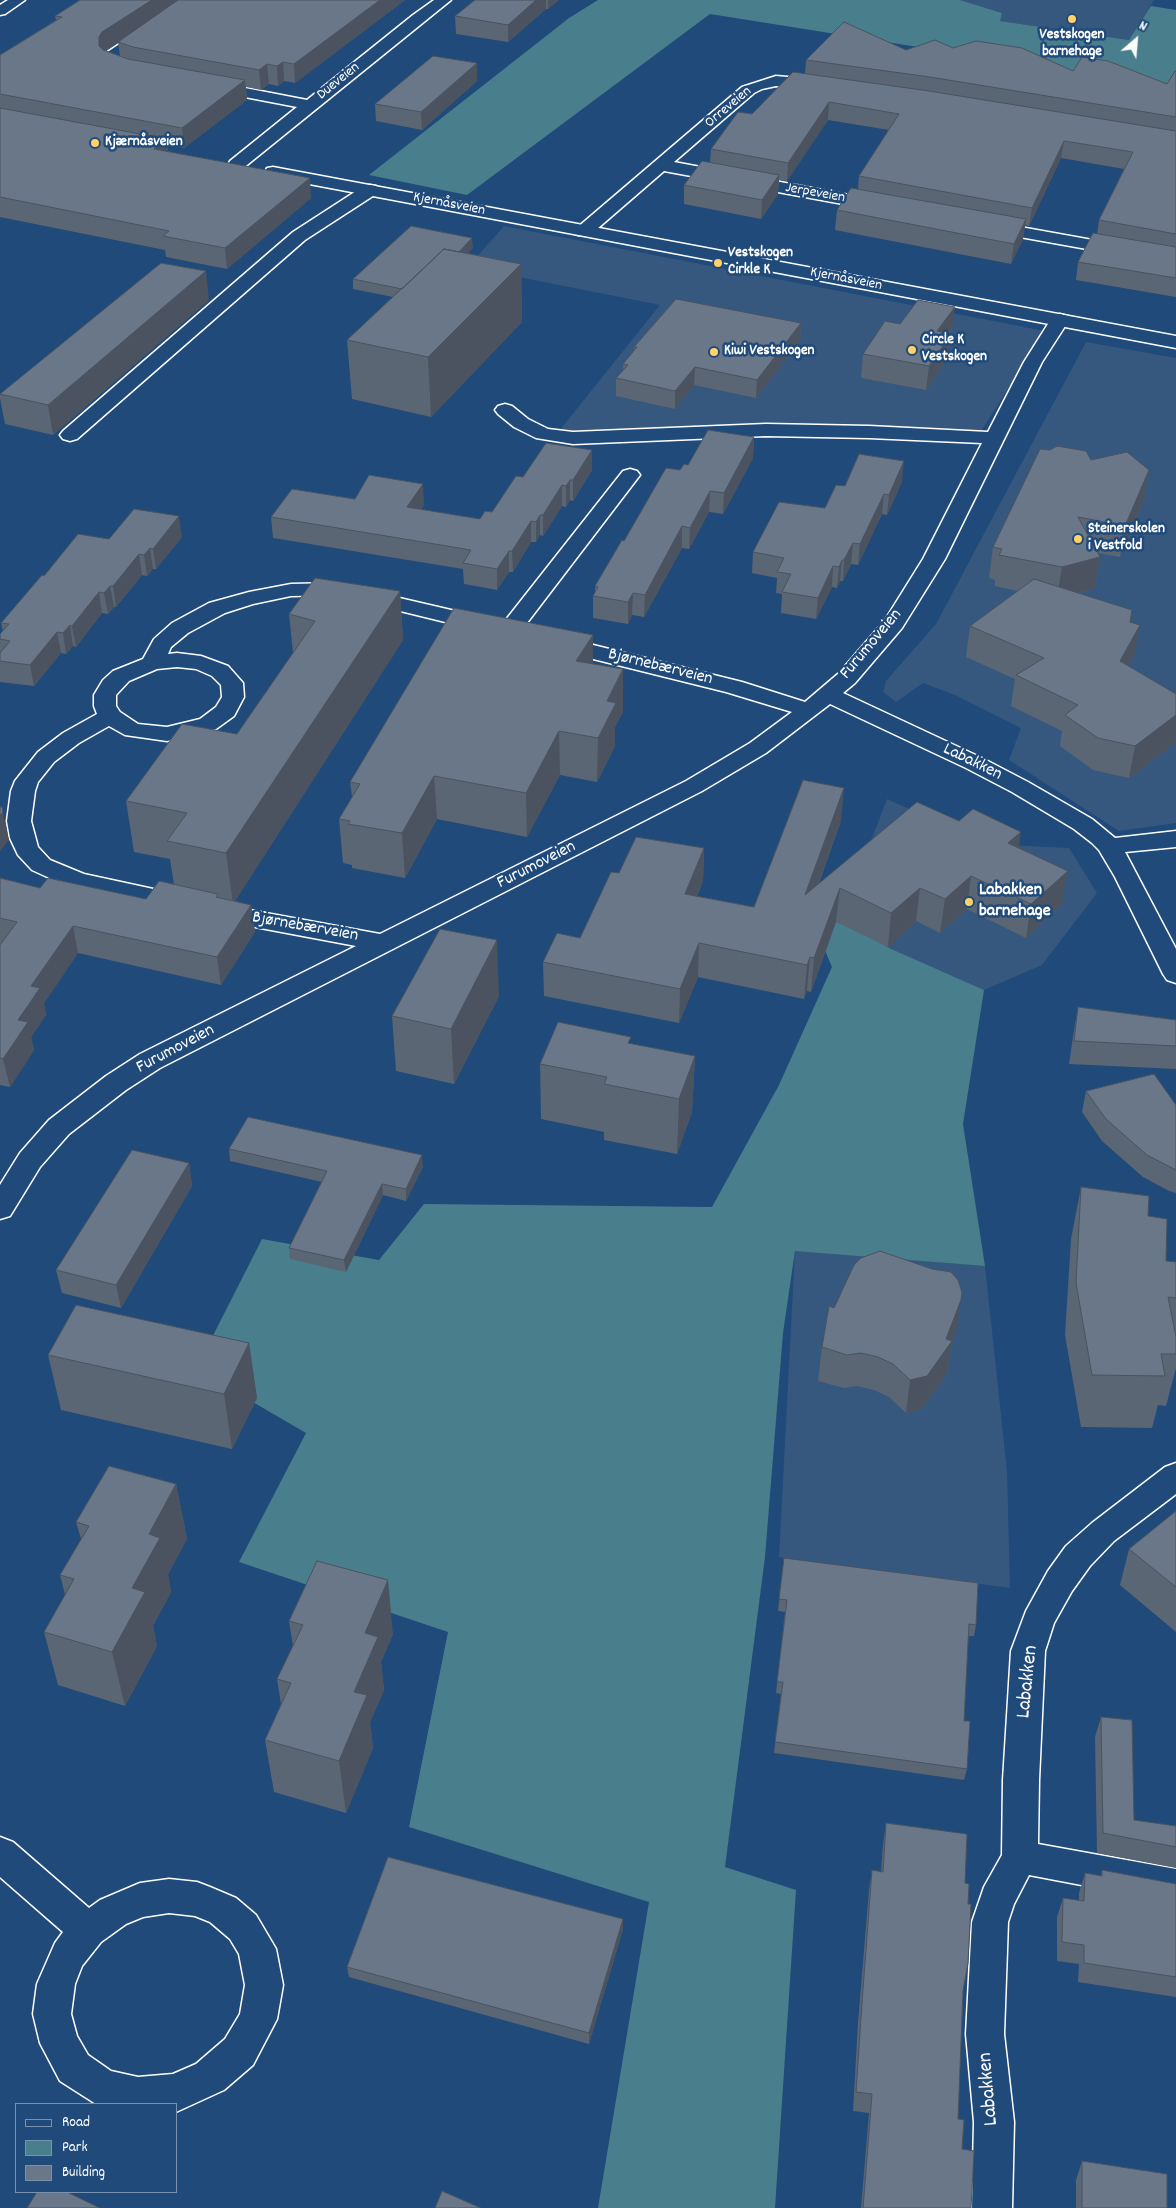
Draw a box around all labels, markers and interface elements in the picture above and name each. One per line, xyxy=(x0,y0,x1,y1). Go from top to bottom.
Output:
marker: Vestskogen barnehage xyxy=(1066,13,1078,25)
north arrow xyxy=(1111,15,1161,65)
text: N xyxy=(1135,16,1150,37)
place label: Vestskogen barnehage xyxy=(1040,27,1104,62)
street label: Dueveien xyxy=(314,59,364,105)
street label: Orreveien xyxy=(702,83,756,133)
place label: Kjærnåsveien xyxy=(105,134,183,152)
marker: Kjærnåsveien xyxy=(89,137,101,149)
street label: Jerpeveien xyxy=(784,180,846,208)
street label: Kjernåsveien xyxy=(412,189,486,221)
place label: Vestskogen Cirkle K xyxy=(728,245,793,280)
marker: Vestskogen Cirkle K xyxy=(712,257,724,269)
street label: Kjernåsveien xyxy=(809,264,883,296)
place label: Circle K Vestskogen xyxy=(922,332,987,367)
place label: Kiwi Vestskogen xyxy=(724,343,814,361)
marker: Circle K Vestskogen xyxy=(906,344,918,356)
marker: Kiwi Vestskogen xyxy=(708,346,720,358)
place label: Steinerskolen i Vestfold xyxy=(1088,521,1165,556)
marker: Steinerskolen i Vestfold xyxy=(1072,533,1084,545)
street label: Furumoveien xyxy=(836,605,908,685)
street label: Bjørnebærveien xyxy=(605,645,715,691)
street label: Labakken xyxy=(939,739,1005,787)
street label: Furumoveien xyxy=(494,837,580,895)
place label: Labakken barnehage xyxy=(979,881,1051,924)
marker: Labakken barnehage xyxy=(963,896,975,908)
street label: Bjørnebærveien xyxy=(250,908,360,948)
street label: Furumoveien xyxy=(133,1020,219,1080)
street label: Labakken xyxy=(1013,1644,1045,1720)
street label: Labakken xyxy=(974,2051,1006,2127)
legend xyxy=(15,2103,178,2193)
text: Road xyxy=(62,2112,90,2134)
text: Park xyxy=(62,2137,88,2159)
text: Building xyxy=(62,2162,105,2184)

